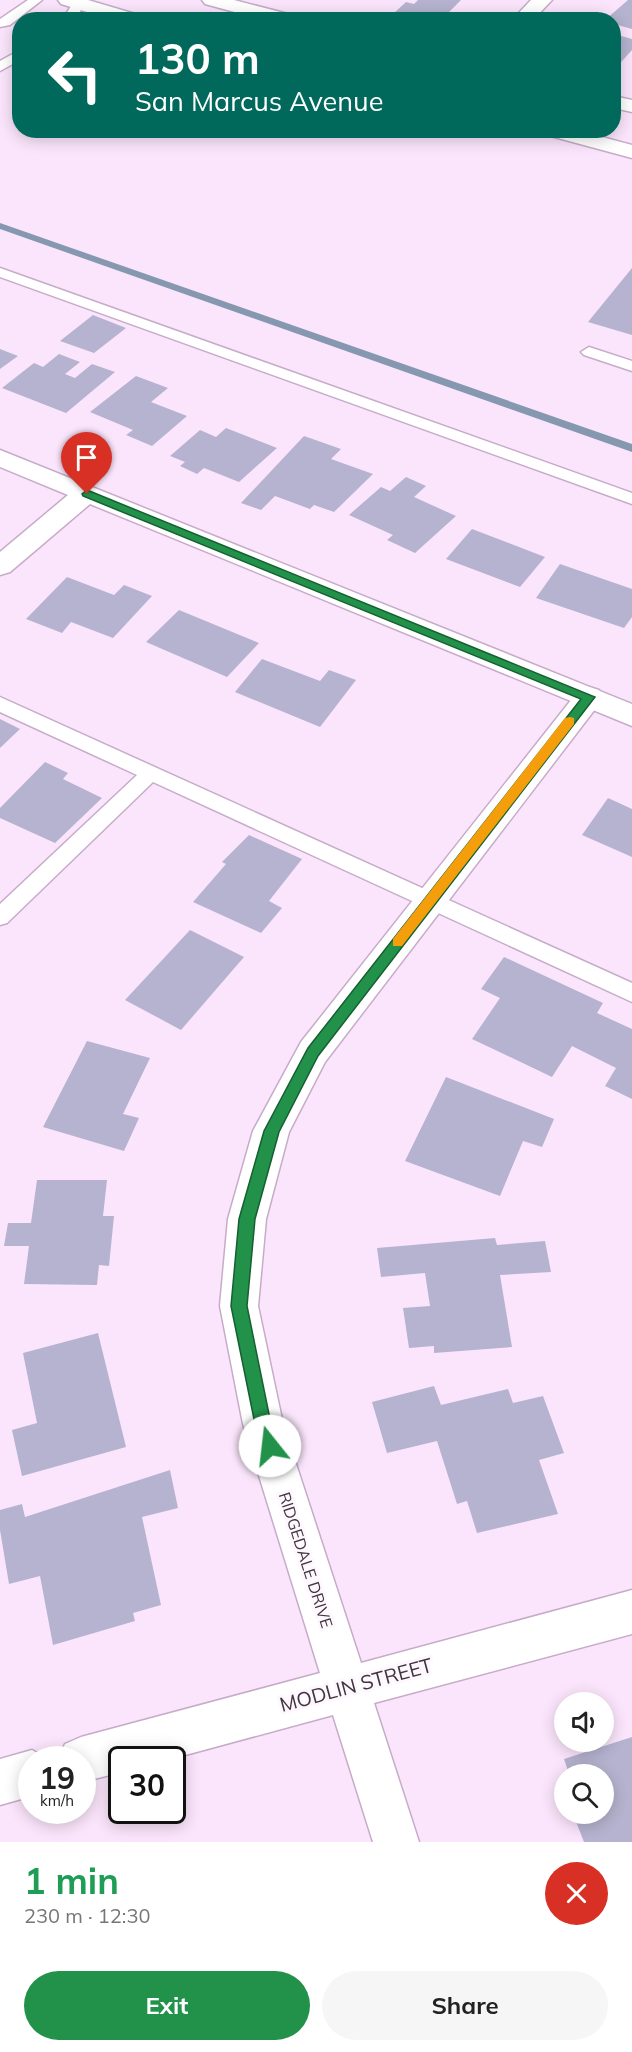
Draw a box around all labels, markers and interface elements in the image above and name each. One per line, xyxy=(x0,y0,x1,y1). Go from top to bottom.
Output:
text: 130 m xyxy=(135,32,260,85)
icon: left xyxy=(36,36,114,114)
text: San Marcus Avenue xyxy=(135,84,383,118)
pin xyxy=(61,432,112,494)
icon: arrive xyxy=(70,441,103,474)
position arrow xyxy=(238,1414,302,1478)
street label: RIDGEDALE DRIVE xyxy=(275,1489,337,1631)
street label: MODLIN STREET xyxy=(277,1652,435,1717)
map controls xyxy=(554,1692,614,1824)
button: sound xyxy=(554,1692,614,1752)
speed limit sign: 30 xyxy=(108,1746,186,1824)
text: 19 xyxy=(39,1759,75,1797)
button: search xyxy=(554,1764,614,1824)
text: km/h xyxy=(40,1791,74,1810)
text: 1 min xyxy=(24,1858,119,1903)
button: close xyxy=(545,1862,608,1925)
text: 230 m · 12:30 xyxy=(24,1903,150,1928)
button: Exit xyxy=(24,1971,310,2040)
button: Share xyxy=(322,1971,608,2040)

